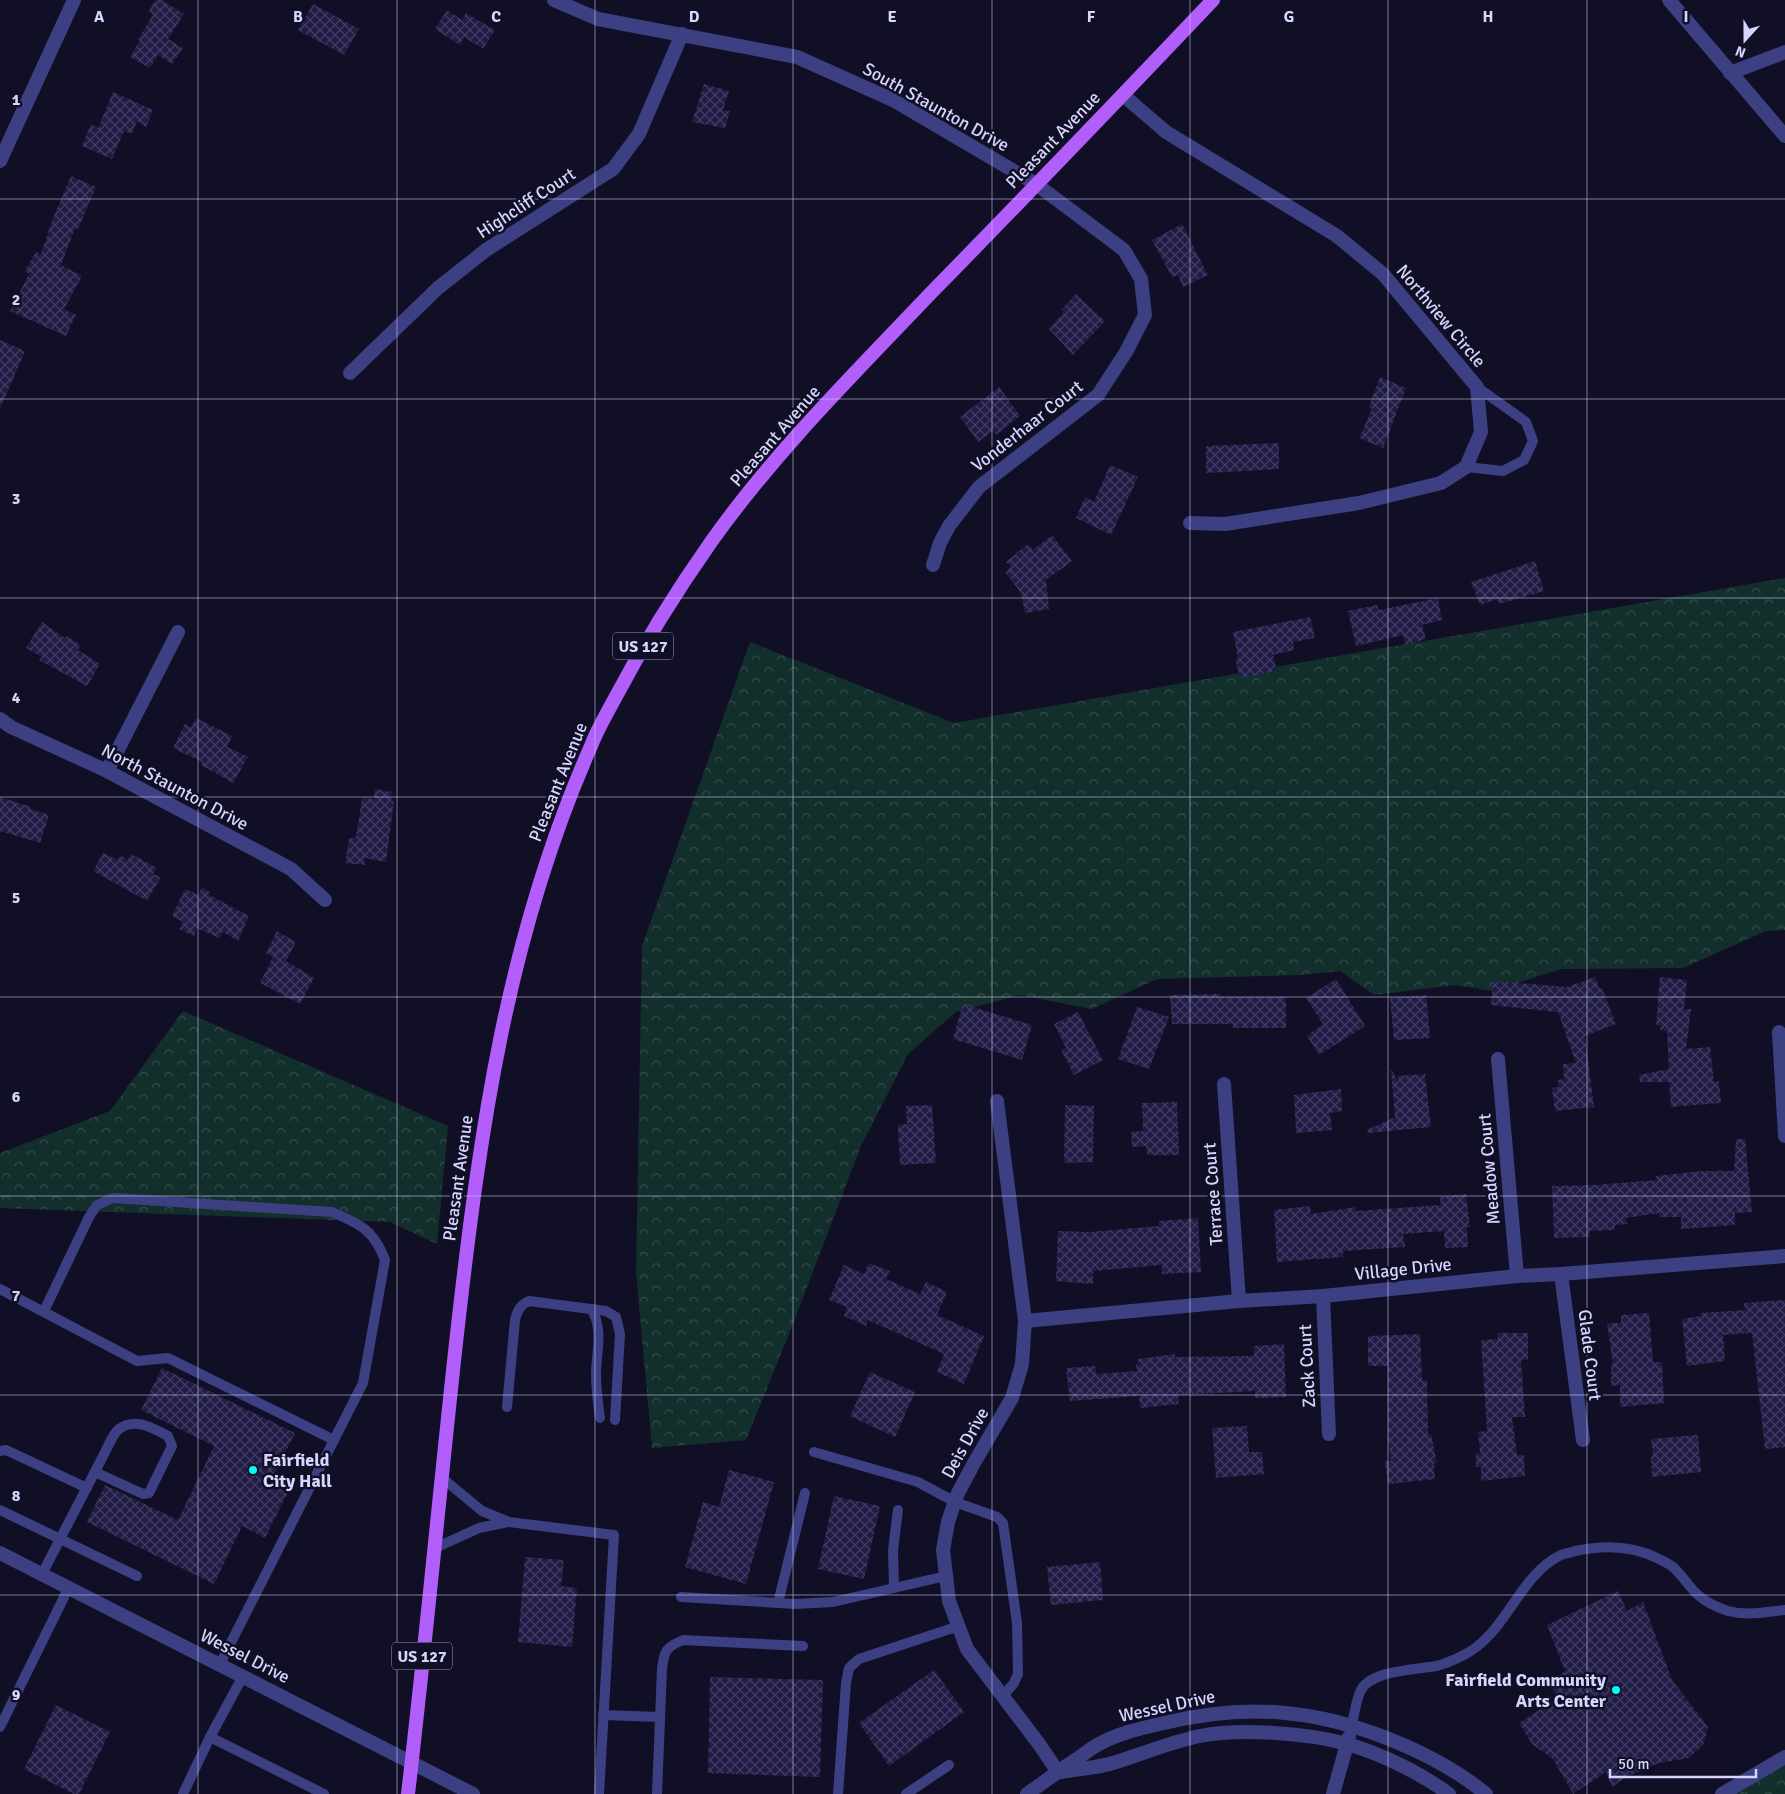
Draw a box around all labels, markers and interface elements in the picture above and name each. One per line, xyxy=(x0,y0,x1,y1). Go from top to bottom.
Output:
text: A xyxy=(94,7,105,27)
text: B xyxy=(293,7,303,27)
text: C xyxy=(491,7,501,27)
text: D xyxy=(689,7,700,27)
text: E xyxy=(887,7,897,27)
text: F xyxy=(1087,7,1096,27)
text: G xyxy=(1284,7,1294,27)
text: H xyxy=(1483,7,1493,27)
text: I xyxy=(1683,7,1689,27)
north arrow xyxy=(1720,15,1770,65)
text: N xyxy=(1733,42,1748,61)
street label: South Staunton Drive xyxy=(859,58,1013,156)
street label: Pleasant Avenue xyxy=(1001,87,1105,193)
text: 1 xyxy=(12,90,21,110)
street label: Highcliff Court xyxy=(472,163,580,243)
street label: Northview Circle xyxy=(1392,260,1490,372)
text: 2 xyxy=(12,290,20,310)
street label: Vonderhaar Court xyxy=(967,376,1087,476)
street label: Pleasant Avenue xyxy=(725,381,825,491)
text: 3 xyxy=(12,489,20,509)
road number: US 127 xyxy=(613,632,673,659)
text: 4 xyxy=(12,688,21,708)
street label: Pleasant Avenue xyxy=(524,719,592,845)
street label: North Staunton Drive xyxy=(98,739,252,835)
text: 5 xyxy=(12,888,20,908)
text: 6 xyxy=(12,1087,21,1107)
street label: Meadow Court xyxy=(1473,1112,1505,1226)
street label: Pleasant Avenue xyxy=(438,1114,478,1242)
street label: Terrace Court xyxy=(1198,1142,1228,1246)
street label: Village Drive xyxy=(1353,1253,1453,1285)
text: 7 xyxy=(12,1286,21,1306)
street label: Glade Court xyxy=(1573,1308,1607,1402)
street label: Zack Court xyxy=(1294,1324,1320,1408)
street label: Deis Drive xyxy=(937,1404,993,1482)
place label: Fairfield City Hall xyxy=(263,1449,332,1492)
marker: Fairfield City Hall xyxy=(247,1464,259,1476)
text: 8 xyxy=(12,1486,21,1506)
street label: Wessel Drive xyxy=(196,1624,294,1688)
road number: US 127 xyxy=(392,1642,452,1670)
place label: Fairfield Community Arts Center xyxy=(1445,1669,1607,1712)
marker: Fairfield Community Arts Center xyxy=(1610,1684,1622,1696)
text: 9 xyxy=(12,1685,21,1705)
street label: Wessel Drive xyxy=(1117,1685,1217,1727)
scale bar xyxy=(1610,1746,1756,1778)
text: 50 m xyxy=(1618,1755,1649,1773)

